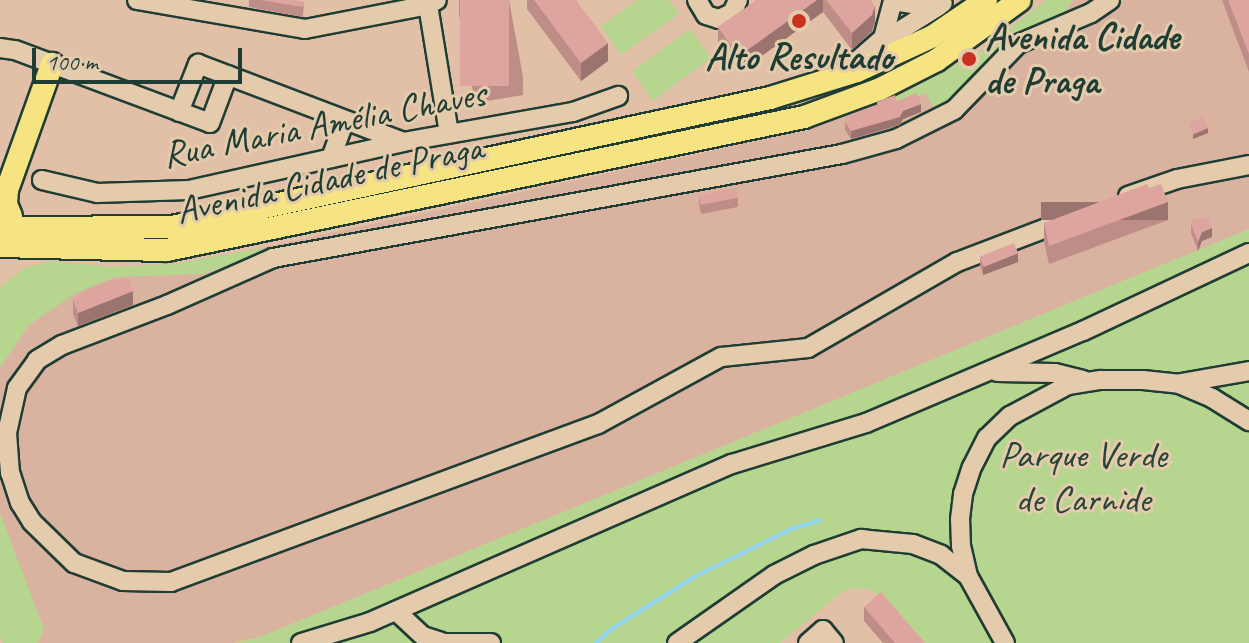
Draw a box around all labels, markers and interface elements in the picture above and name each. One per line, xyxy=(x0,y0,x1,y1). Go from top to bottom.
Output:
marker: Alto Resultado xyxy=(790,12,808,30)
place label: Avenida Cidade de Praga xyxy=(985,14,1179,104)
scale bar xyxy=(36,32,246,82)
place label: Alto Resultado xyxy=(706,34,892,80)
text: 100 m xyxy=(46,47,98,77)
marker: Avenida Cidade de Praga xyxy=(960,50,978,68)
street label: Rua Maria Amélia Chaves xyxy=(159,70,489,178)
street label: Avenida Cidade de Praga xyxy=(171,124,487,234)
park label: Parque Verde de Carnide xyxy=(999,432,1167,522)

